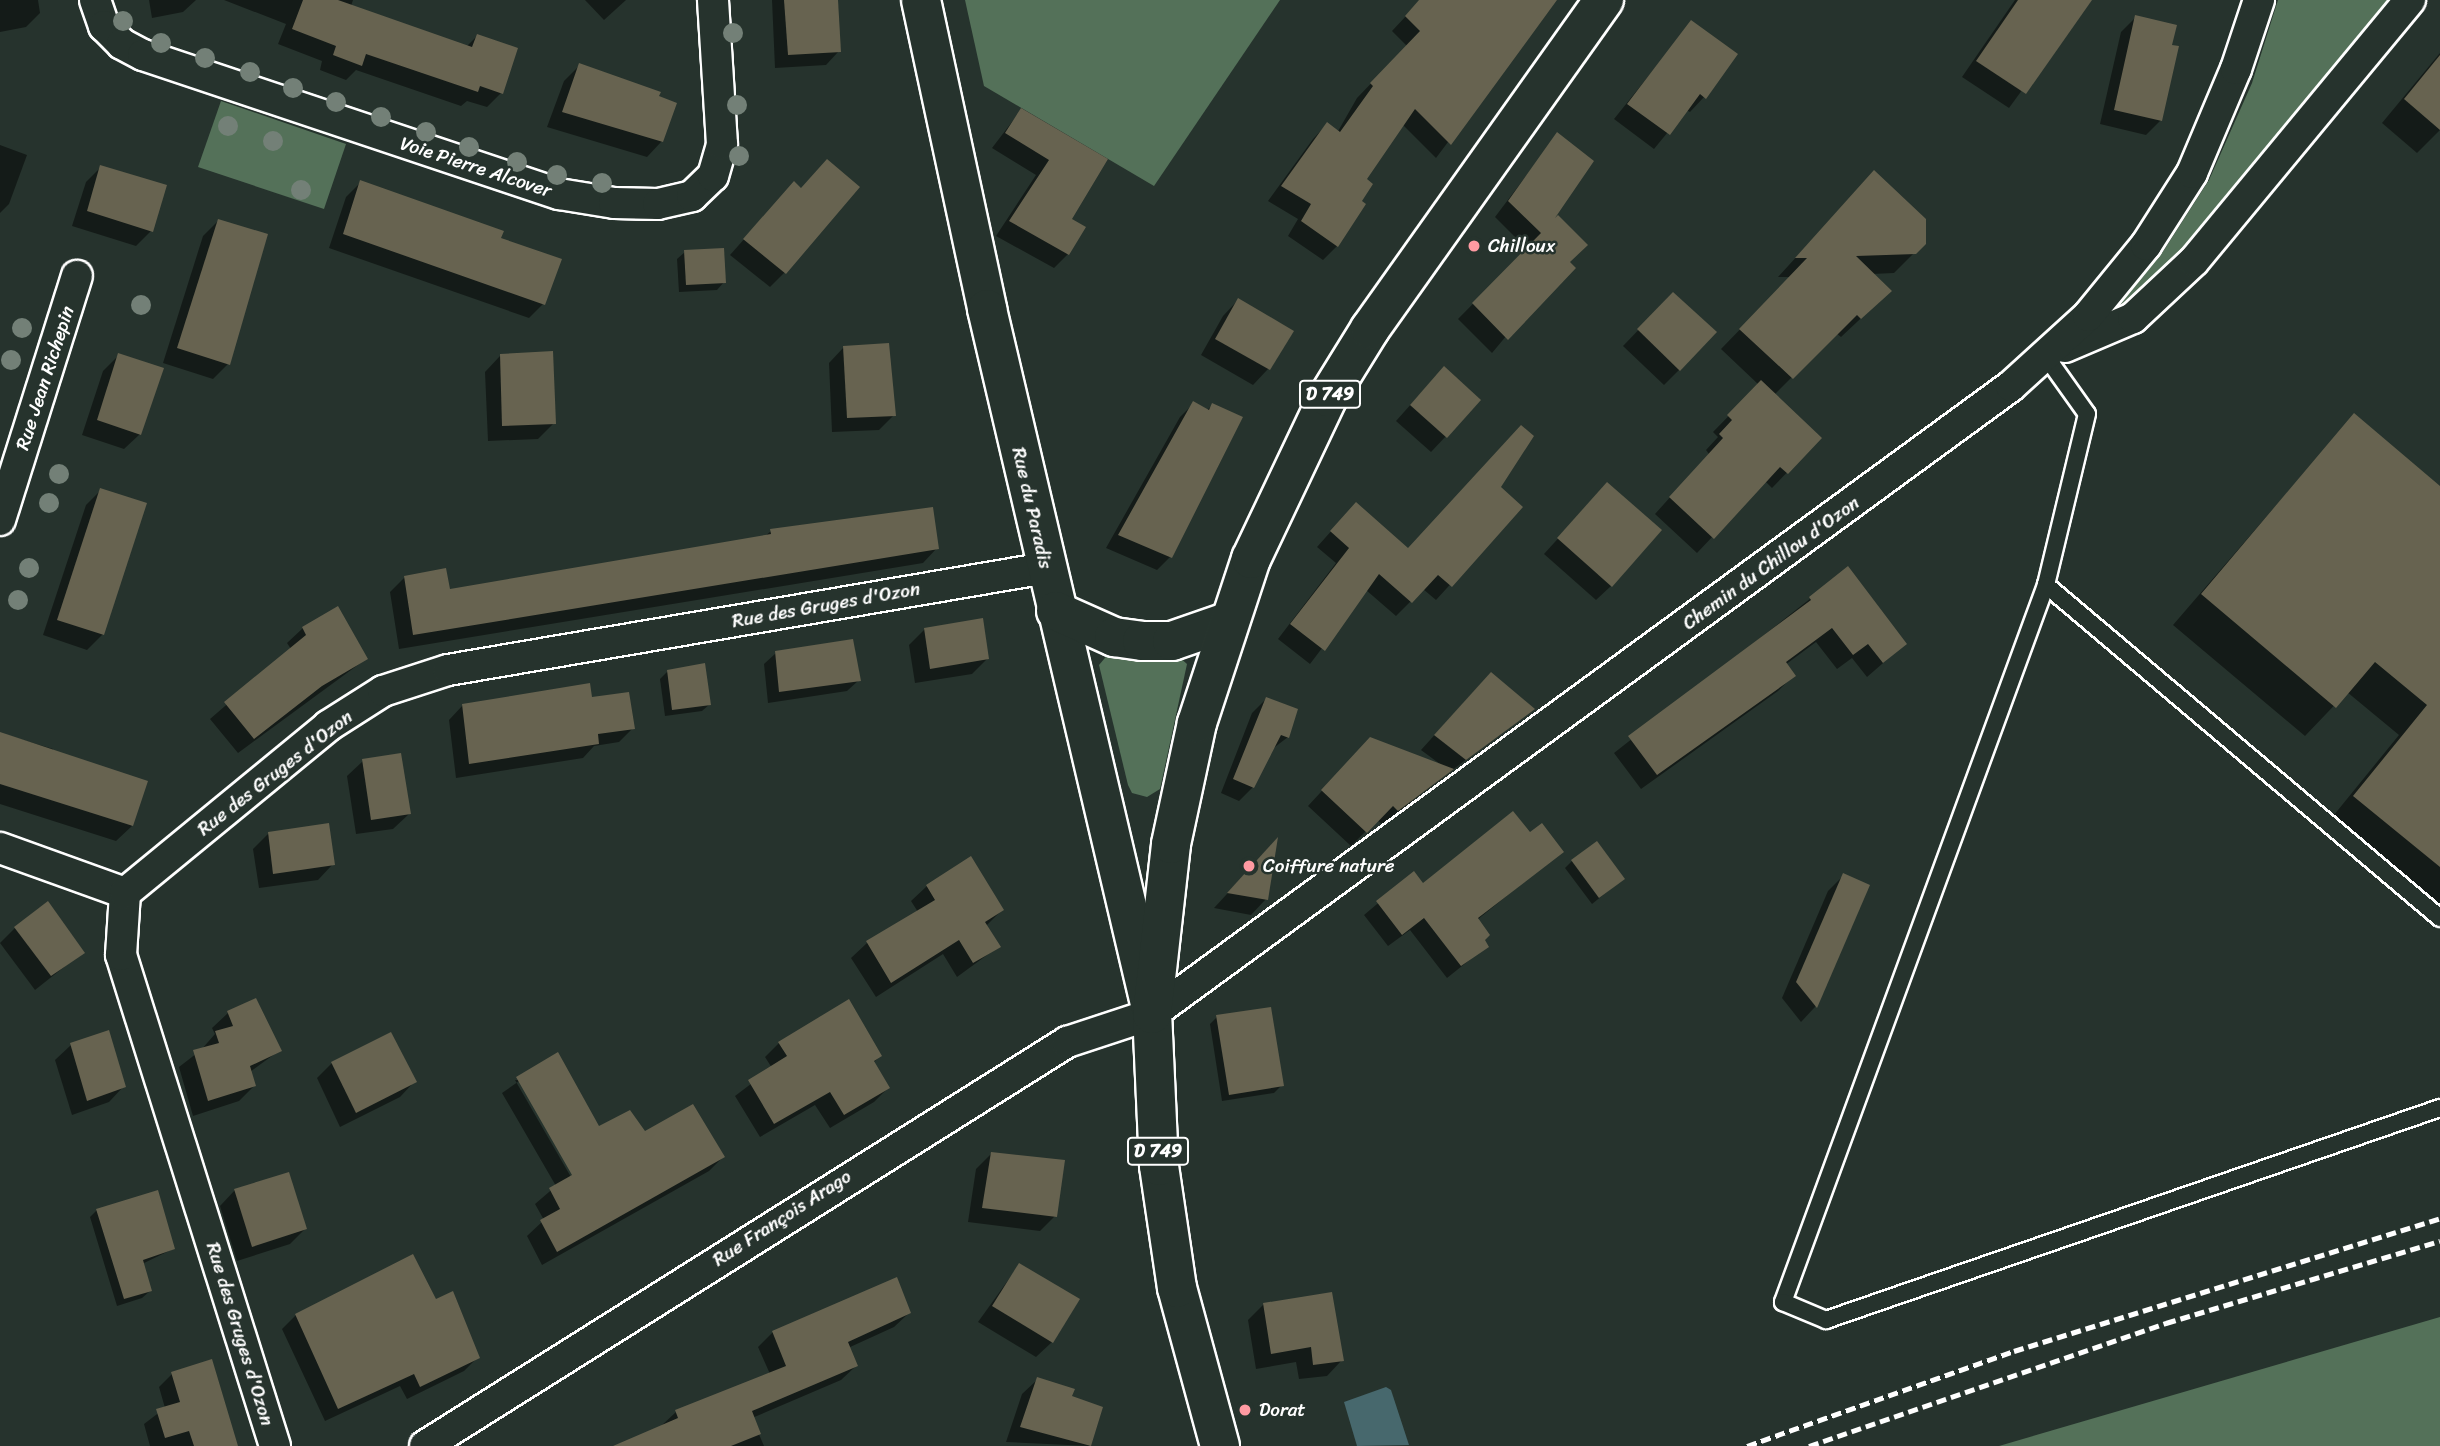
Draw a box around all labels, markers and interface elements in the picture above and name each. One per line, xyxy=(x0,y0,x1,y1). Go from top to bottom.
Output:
street label: Voie Pierre Alcover xyxy=(397,132,555,202)
place label: Chilloux xyxy=(1488,235,1555,257)
marker: Chilloux xyxy=(1466,238,1482,254)
street label: Rue Jean Richepin xyxy=(11,303,79,453)
road number: D 749 xyxy=(1298,380,1362,408)
street label: Rue du Paradis xyxy=(1007,446,1057,570)
street label: Chemin du Chillou d'Ozon xyxy=(1678,491,1864,635)
street label: Rue des Gruges d'Ozon xyxy=(730,577,922,633)
street label: Rue des Gruges d'Ozon xyxy=(193,705,357,841)
place label: Coiffure nature xyxy=(1263,855,1394,877)
marker: Coiffure nature xyxy=(1241,858,1257,874)
road number: D 749 xyxy=(1126,1136,1190,1166)
street label: Rue François Arago xyxy=(708,1165,856,1271)
street label: Rue des Gruges d'Ozon xyxy=(201,1240,279,1428)
place label: Dorat xyxy=(1259,1399,1306,1421)
marker: Dorat xyxy=(1237,1402,1253,1418)

